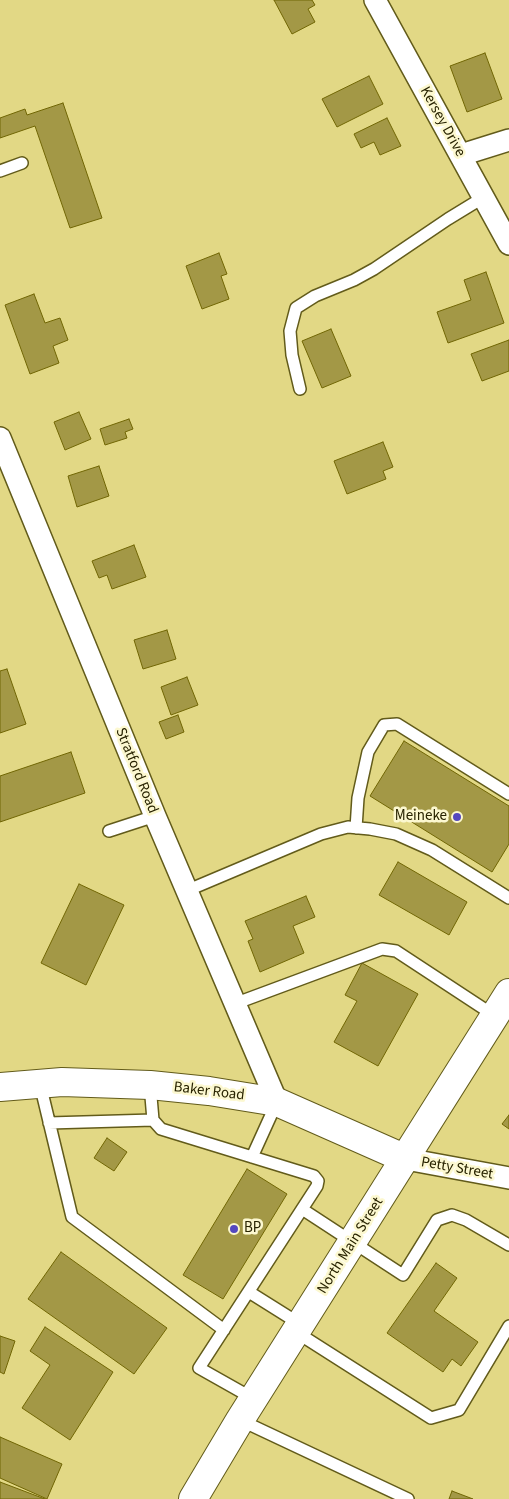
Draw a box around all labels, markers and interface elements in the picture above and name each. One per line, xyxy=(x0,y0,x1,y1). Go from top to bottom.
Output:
street label: Kersey Drive xyxy=(415,84,469,160)
street label: Stratford Road xyxy=(111,726,161,816)
place label: Meineke xyxy=(395,808,447,826)
marker: Meineke xyxy=(451,811,463,823)
street label: Baker Road xyxy=(172,1079,246,1105)
street label: Petty Street xyxy=(420,1154,494,1184)
street label: North Main Street xyxy=(314,1194,388,1298)
place label: BP xyxy=(244,1220,261,1238)
marker: BP xyxy=(228,1223,240,1235)

